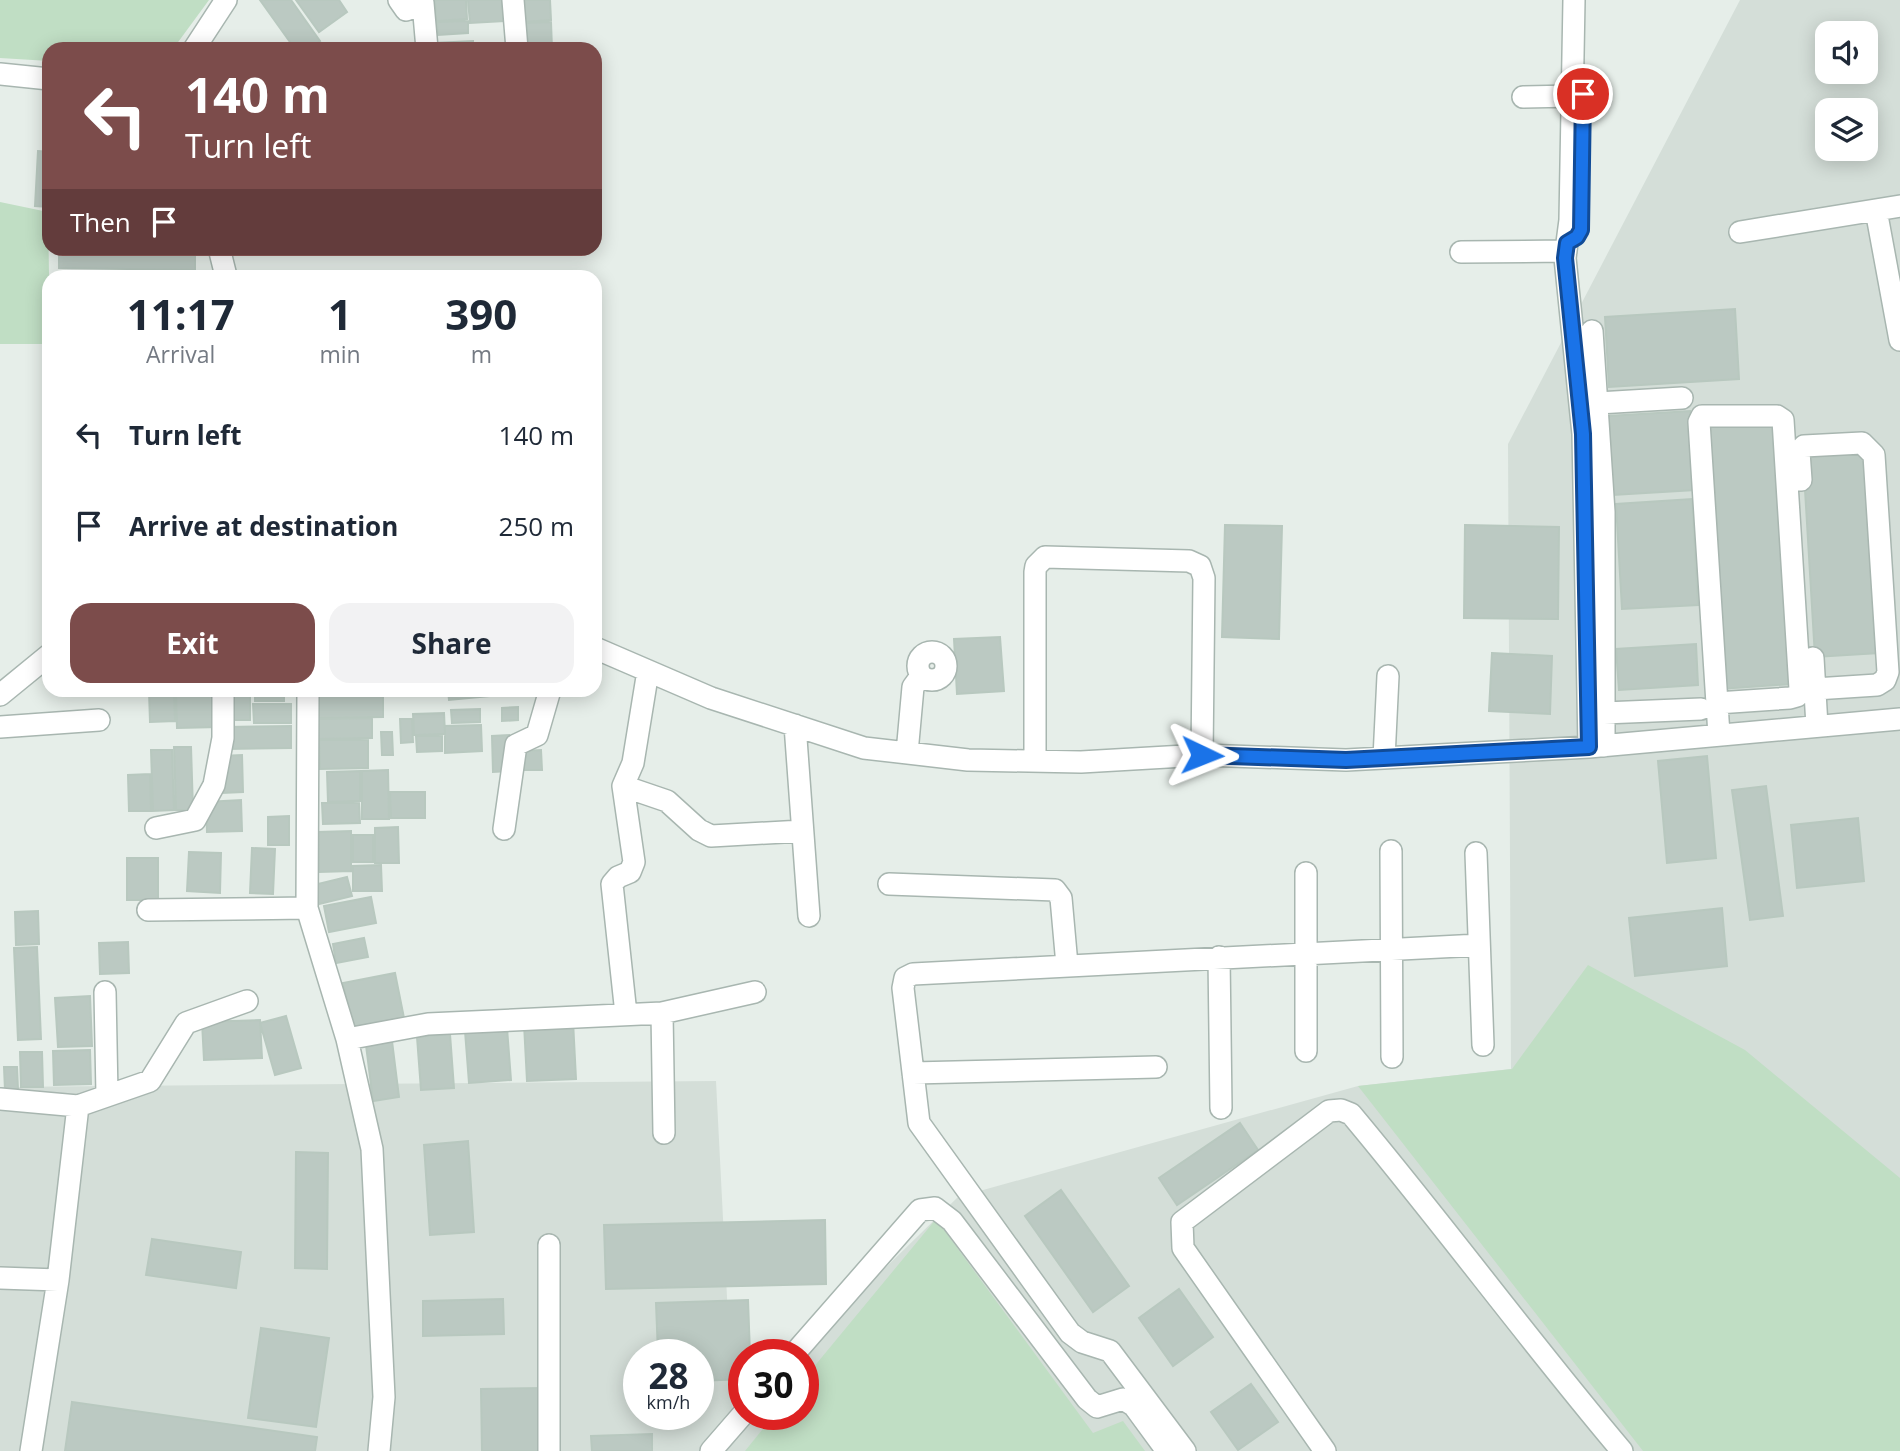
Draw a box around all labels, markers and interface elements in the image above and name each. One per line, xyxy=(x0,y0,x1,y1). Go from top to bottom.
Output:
map controls xyxy=(1815,21,1878,161)
button: sound xyxy=(1815,21,1878,84)
text: 140 m xyxy=(185,61,330,127)
pin xyxy=(1553,64,1613,124)
icon: left xyxy=(70,70,161,161)
icon: arrive xyxy=(1564,75,1602,113)
button: layers xyxy=(1815,98,1878,161)
text: Turn left xyxy=(185,124,311,167)
icon: arrive xyxy=(145,203,183,241)
text: Then xyxy=(70,204,131,240)
text: 11:17 xyxy=(127,285,235,342)
text: 1 xyxy=(328,285,352,342)
text: 390 xyxy=(445,285,517,342)
text: Arrival xyxy=(146,338,215,370)
text: min xyxy=(319,338,361,370)
text: m xyxy=(471,338,492,370)
icon: left xyxy=(70,416,108,454)
text: Turn left xyxy=(129,417,241,453)
text: 140 m xyxy=(499,417,574,453)
icon: arrive xyxy=(70,507,108,545)
text: Arrive at destination xyxy=(129,508,398,544)
text: 250 m xyxy=(499,508,574,544)
button: Exit xyxy=(70,603,315,683)
button: Share xyxy=(329,603,574,683)
position arrow xyxy=(1165,718,1239,792)
speed limit sign: 30 xyxy=(728,1339,819,1430)
text: 28 xyxy=(648,1352,689,1399)
text: km/h xyxy=(647,1390,690,1414)

